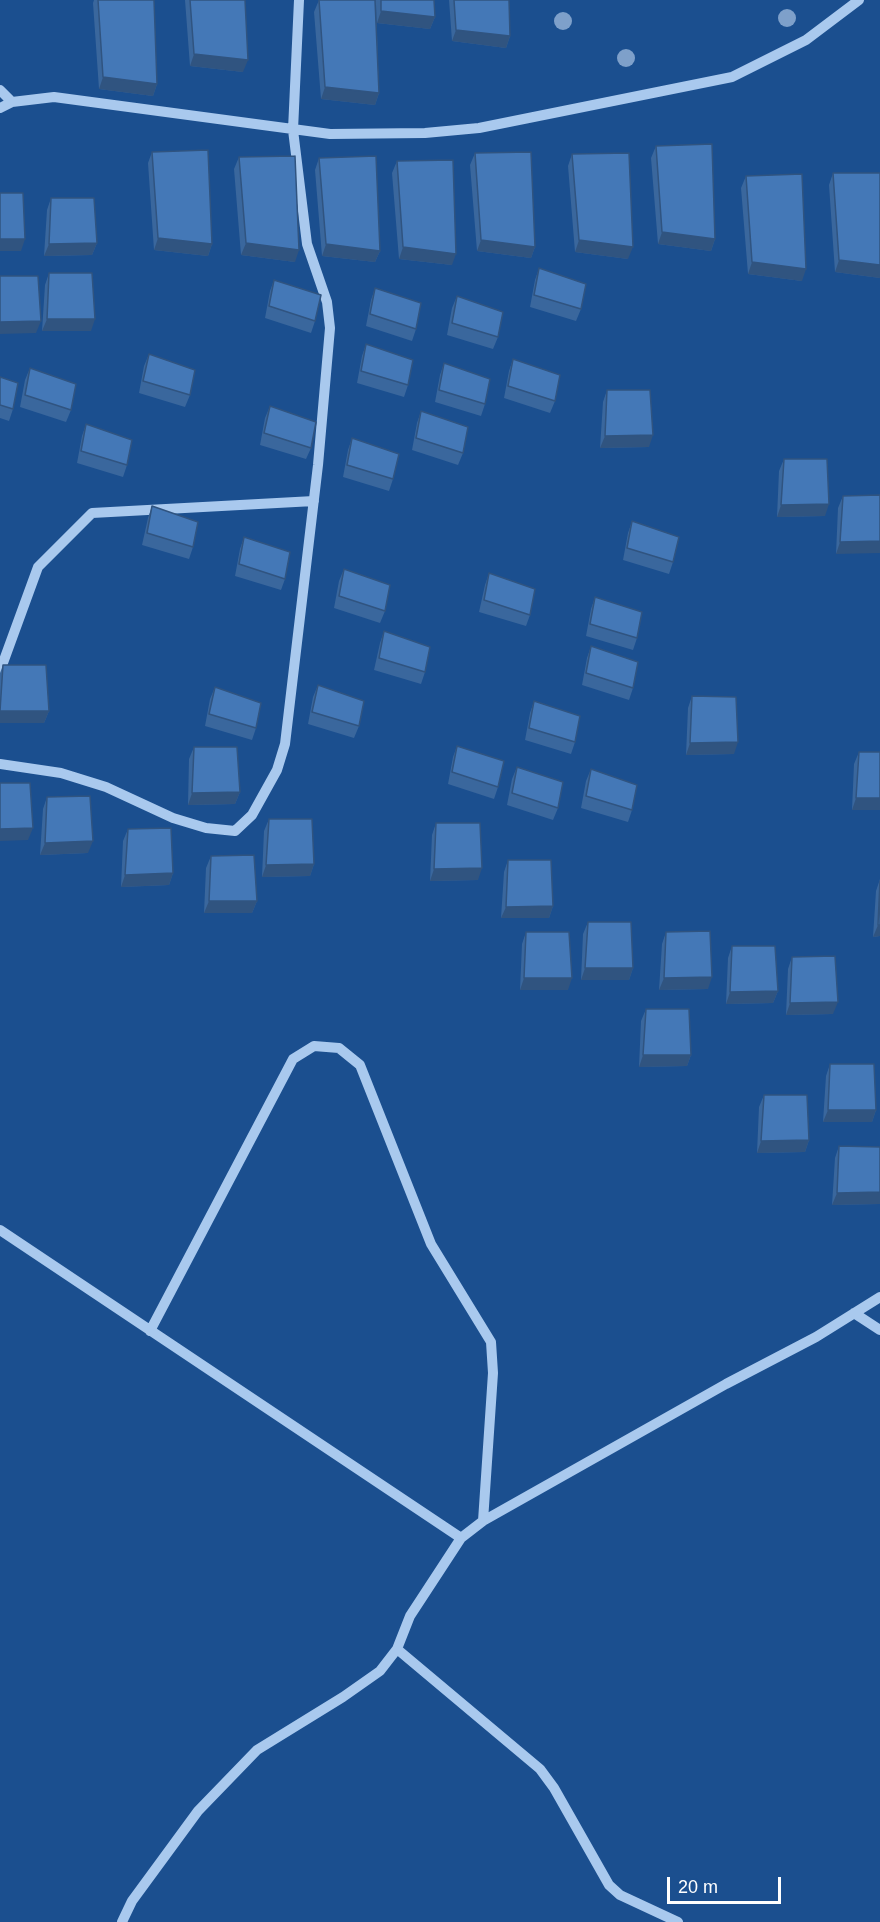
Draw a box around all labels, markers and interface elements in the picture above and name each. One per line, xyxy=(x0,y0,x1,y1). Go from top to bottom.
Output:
scale bar xyxy=(670,1865,784,1903)
text: 20 m xyxy=(678,1877,718,1897)

